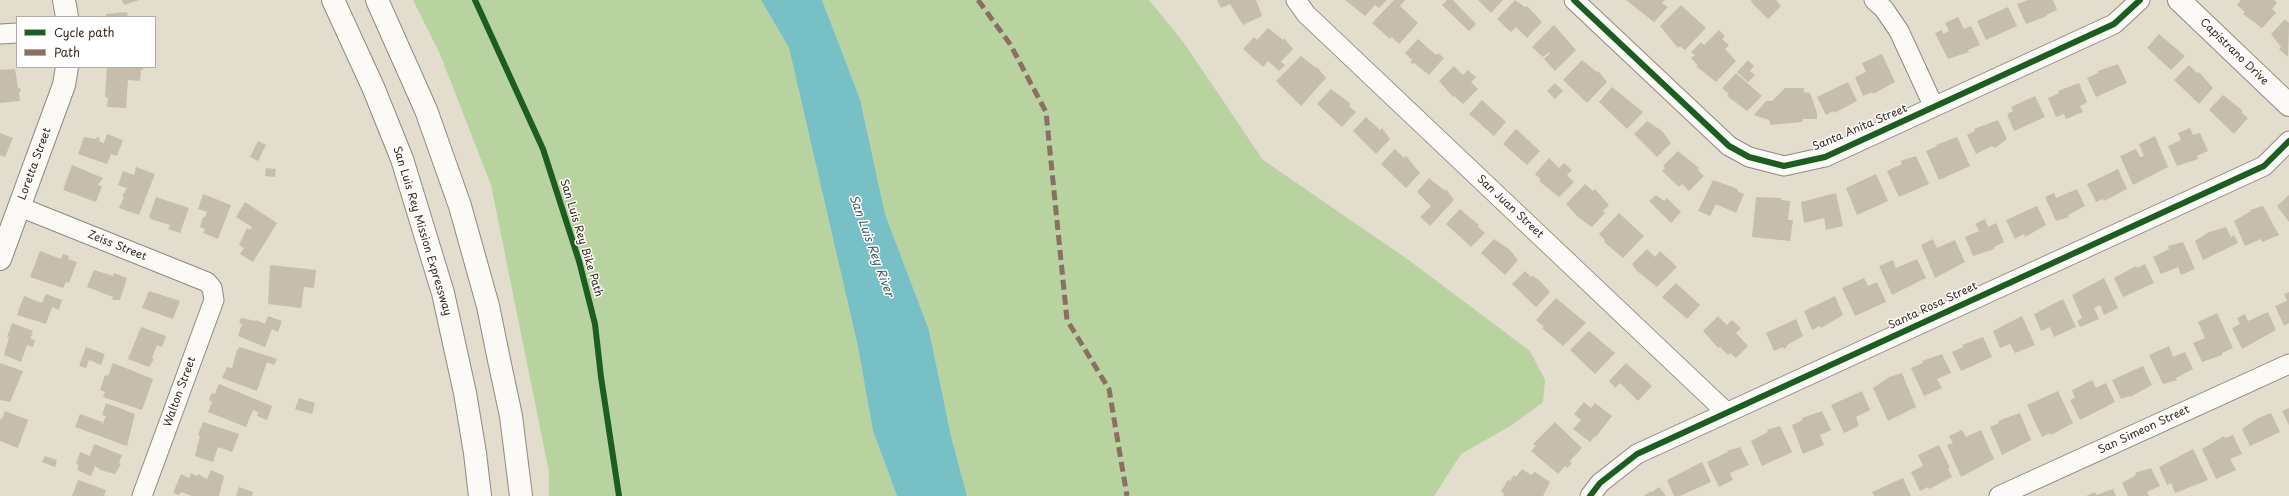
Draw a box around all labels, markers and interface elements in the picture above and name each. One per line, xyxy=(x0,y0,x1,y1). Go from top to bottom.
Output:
legend xyxy=(16,16,156,68)
street label: Capistrano Drive xyxy=(2197,16,2271,88)
text: Cycle path xyxy=(54,23,115,41)
text: Path xyxy=(54,43,80,61)
street label: Santa Anita Street xyxy=(1811,102,1909,154)
street label: Loretta Street xyxy=(16,126,54,202)
street label: San Luis Rey Mission Expressway xyxy=(390,145,454,317)
street label: San Juan Street xyxy=(1474,173,1546,241)
street label: San Luis Rey Bike Path xyxy=(557,178,605,298)
water label: San Luis Rey River xyxy=(846,193,896,299)
street label: Zeiss Street xyxy=(86,228,148,264)
street label: Santa Rosa Street xyxy=(1886,280,1980,332)
street label: Walton Street xyxy=(161,355,199,429)
street label: San Simeon Street xyxy=(2096,403,2192,457)

